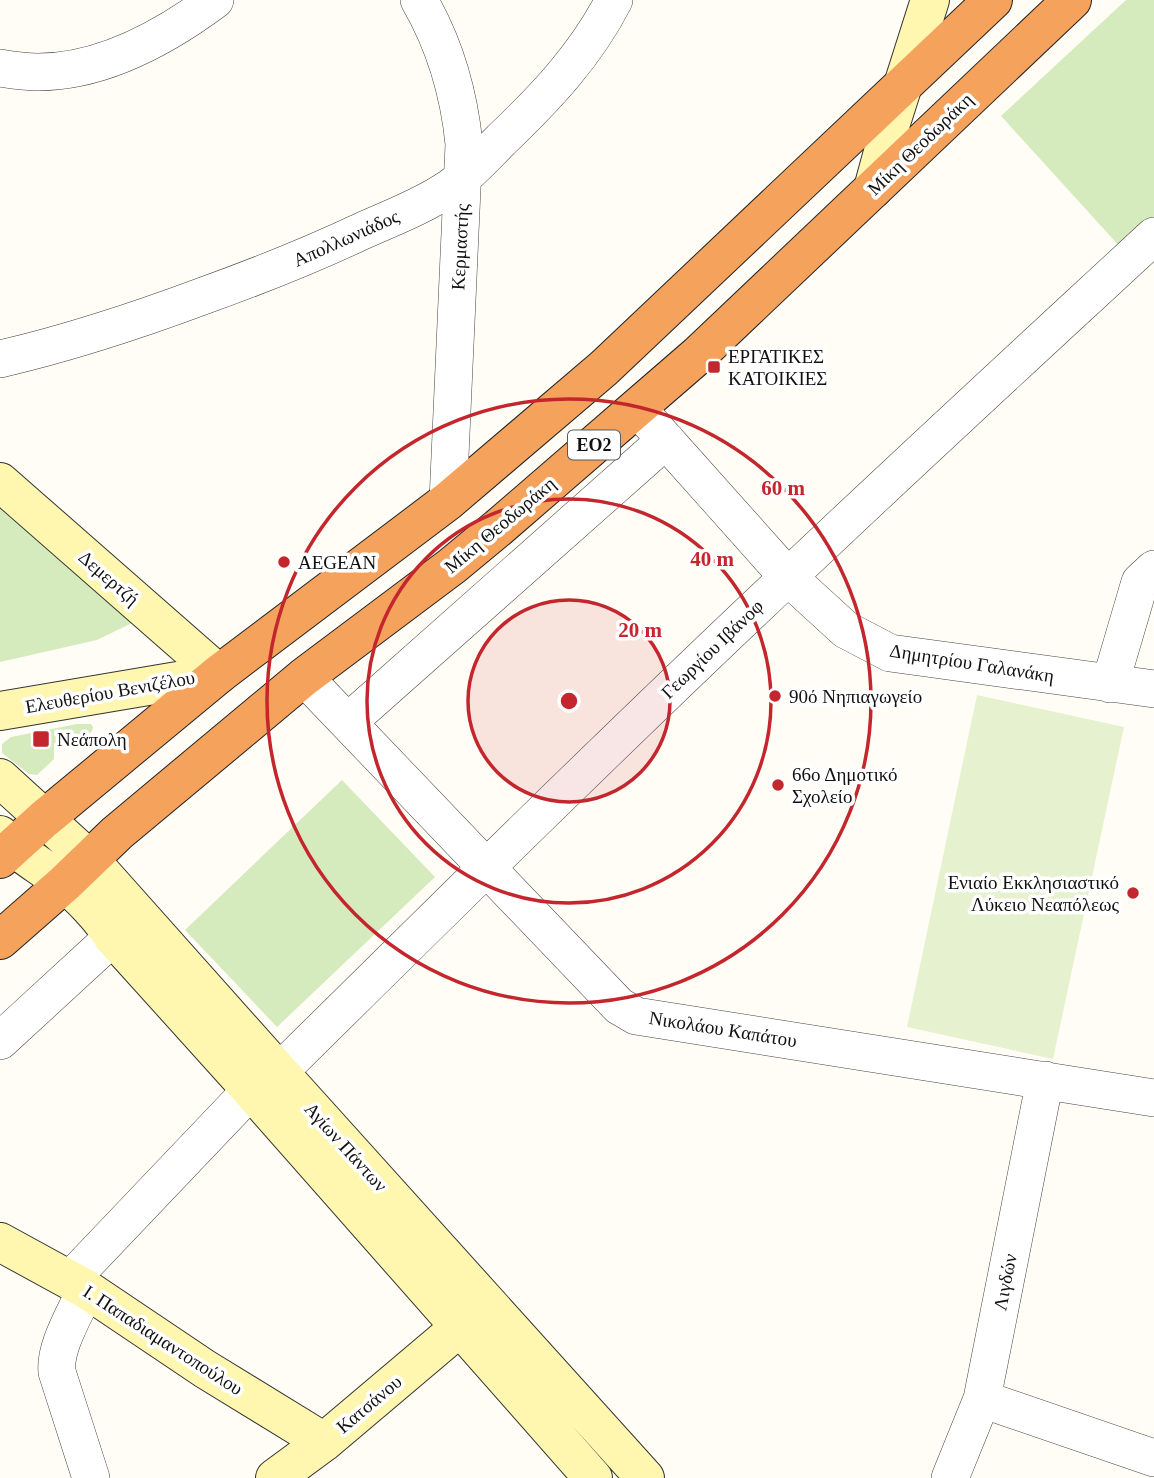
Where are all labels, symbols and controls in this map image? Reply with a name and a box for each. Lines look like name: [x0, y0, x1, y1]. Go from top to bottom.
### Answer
street label: Μίκη Θεοδωράκη: [863, 89, 977, 199]
street label: Κερμαστής: [447, 203, 473, 291]
street label: Απολλωνιάδος: [290, 205, 402, 271]
place label: ΕΡΓΑΤΙΚΕΣ ΚΑΤΟΙΚΙΕΣ: [728, 346, 827, 389]
marker: ΕΡΓΑΤΙΚΕΣ ΚΑΤΟΙΚΙΕΣ: [706, 359, 722, 375]
road number: ΕΟ2: [568, 430, 620, 460]
street label: Μίκη Θεοδωράκη: [440, 473, 560, 577]
text: 60 m: [761, 476, 805, 500]
street label: Δεμερτζή: [75, 546, 143, 610]
text: 40 m: [690, 547, 734, 571]
place label: AEGEAN: [298, 552, 376, 573]
marker: AEGEAN: [276, 554, 292, 570]
street label: Γεωργίου Ιβάνοφ: [657, 595, 767, 703]
text: 20 m: [618, 618, 662, 642]
street label: Δημητρίου Γαλανάκη: [888, 640, 1056, 686]
street label: Ελευθερίου Βενιζέλου: [24, 667, 196, 717]
place label: 90ό Νηπιαγωγείο: [789, 686, 922, 707]
marker: 90ό Νηπιαγωγείο: [767, 688, 783, 704]
centre of rings: [557, 689, 581, 713]
marker: Νεάπολη: [31, 729, 51, 749]
place label: Νεάπολη: [57, 729, 127, 750]
place label: 66ο Δημοτικό Σχολείο: [792, 764, 897, 807]
marker: 66ο Δημοτικό Σχολείο: [770, 777, 786, 793]
place label: Ενιαίο Εκκλησιαστικό Λύκειο Νεαπόλεως: [948, 872, 1119, 915]
marker: Ενιαίο Εκκλησιαστικό Λύκειο Νεαπόλεως: [1125, 885, 1141, 901]
street label: Νικολάου Καπάτου: [648, 1007, 798, 1051]
street label: Αγίων Πάντων: [300, 1098, 392, 1196]
street label: Λιγδών: [989, 1251, 1021, 1312]
street label: Ι. Παπαδιαμαντοπούλου: [79, 1281, 247, 1399]
street label: Κατσάνου: [332, 1371, 406, 1437]

